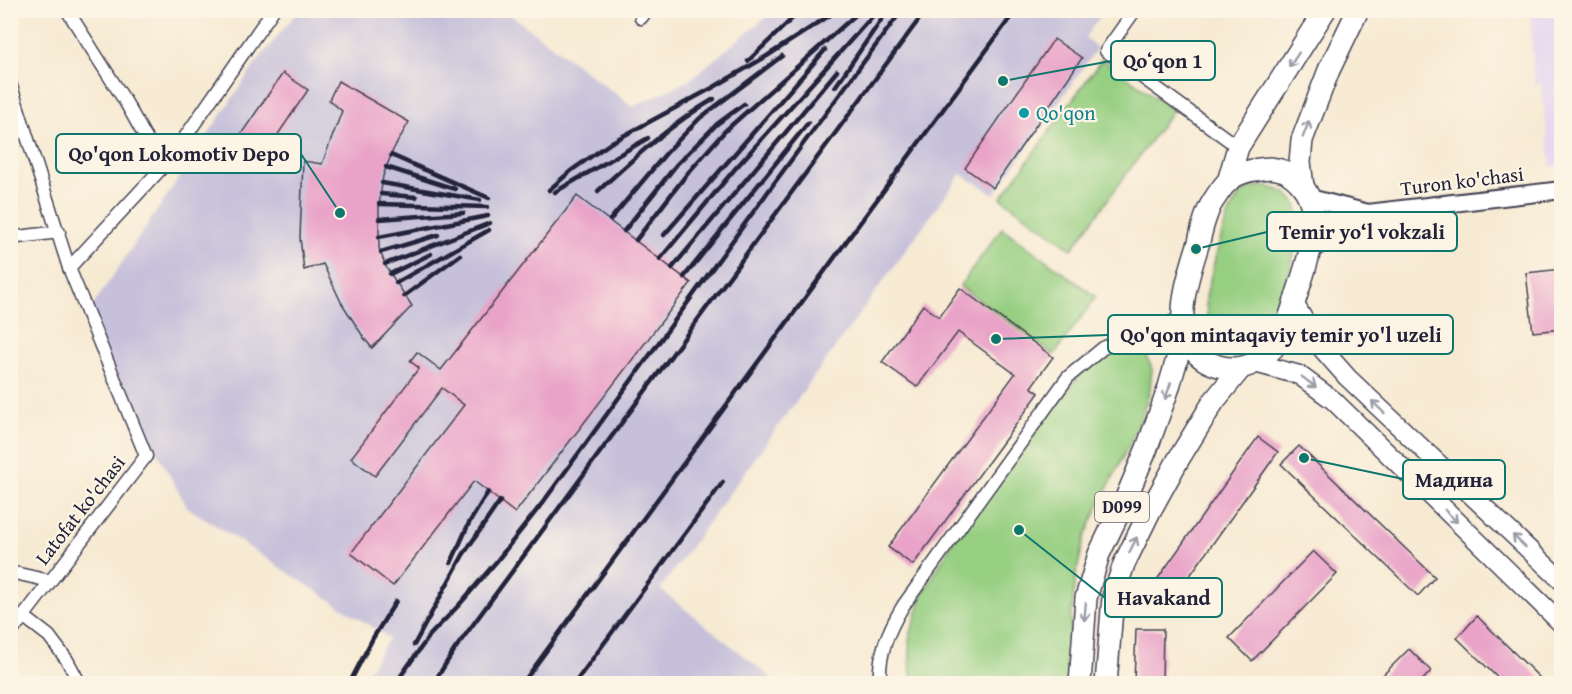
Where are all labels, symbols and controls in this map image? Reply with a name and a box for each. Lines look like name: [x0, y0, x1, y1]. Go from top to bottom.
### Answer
callout: Qoʻqon 1: [1111, 41, 1215, 80]
text: Qoʻqon 1: [1123, 45, 1203, 76]
one-way arrow: [1287, 51, 1299, 68]
place label: Qo'qon: [1036, 98, 1095, 127]
marker: Qo'qon: [1017, 106, 1031, 120]
one-way arrow: [1301, 120, 1312, 139]
callout: Qo'qon Lokomotiv Depo: [56, 134, 301, 173]
text: Qo'qon Lokomotiv Depo: [68, 138, 290, 169]
street label: Turon ko'chasi: [1399, 159, 1525, 202]
callout: Temir yo‘l vokzali: [1267, 212, 1457, 251]
text: Temir yo‘l vokzali: [1279, 216, 1446, 247]
callout: Qo'qon mintaqaviy temir yo'l uzeli: [1108, 315, 1453, 354]
text: Qo'qon mintaqaviy temir yo'l uzeli: [1120, 319, 1442, 350]
one-way arrow: [1301, 376, 1317, 389]
one-way arrow: [1161, 381, 1172, 400]
one-way arrow: [1370, 399, 1385, 414]
street label: Latofat ko'chasi: [28, 449, 132, 571]
callout: Мадина: [1403, 460, 1505, 499]
text: Мадина: [1415, 464, 1493, 495]
road number: D099: [1095, 492, 1149, 522]
one-way arrow: [1443, 509, 1458, 523]
one-way arrow: [1512, 534, 1527, 548]
one-way arrow: [1128, 537, 1140, 555]
callout: Havakand: [1105, 578, 1222, 617]
text: Havakand: [1117, 582, 1211, 613]
one-way arrow: [1079, 601, 1090, 621]

